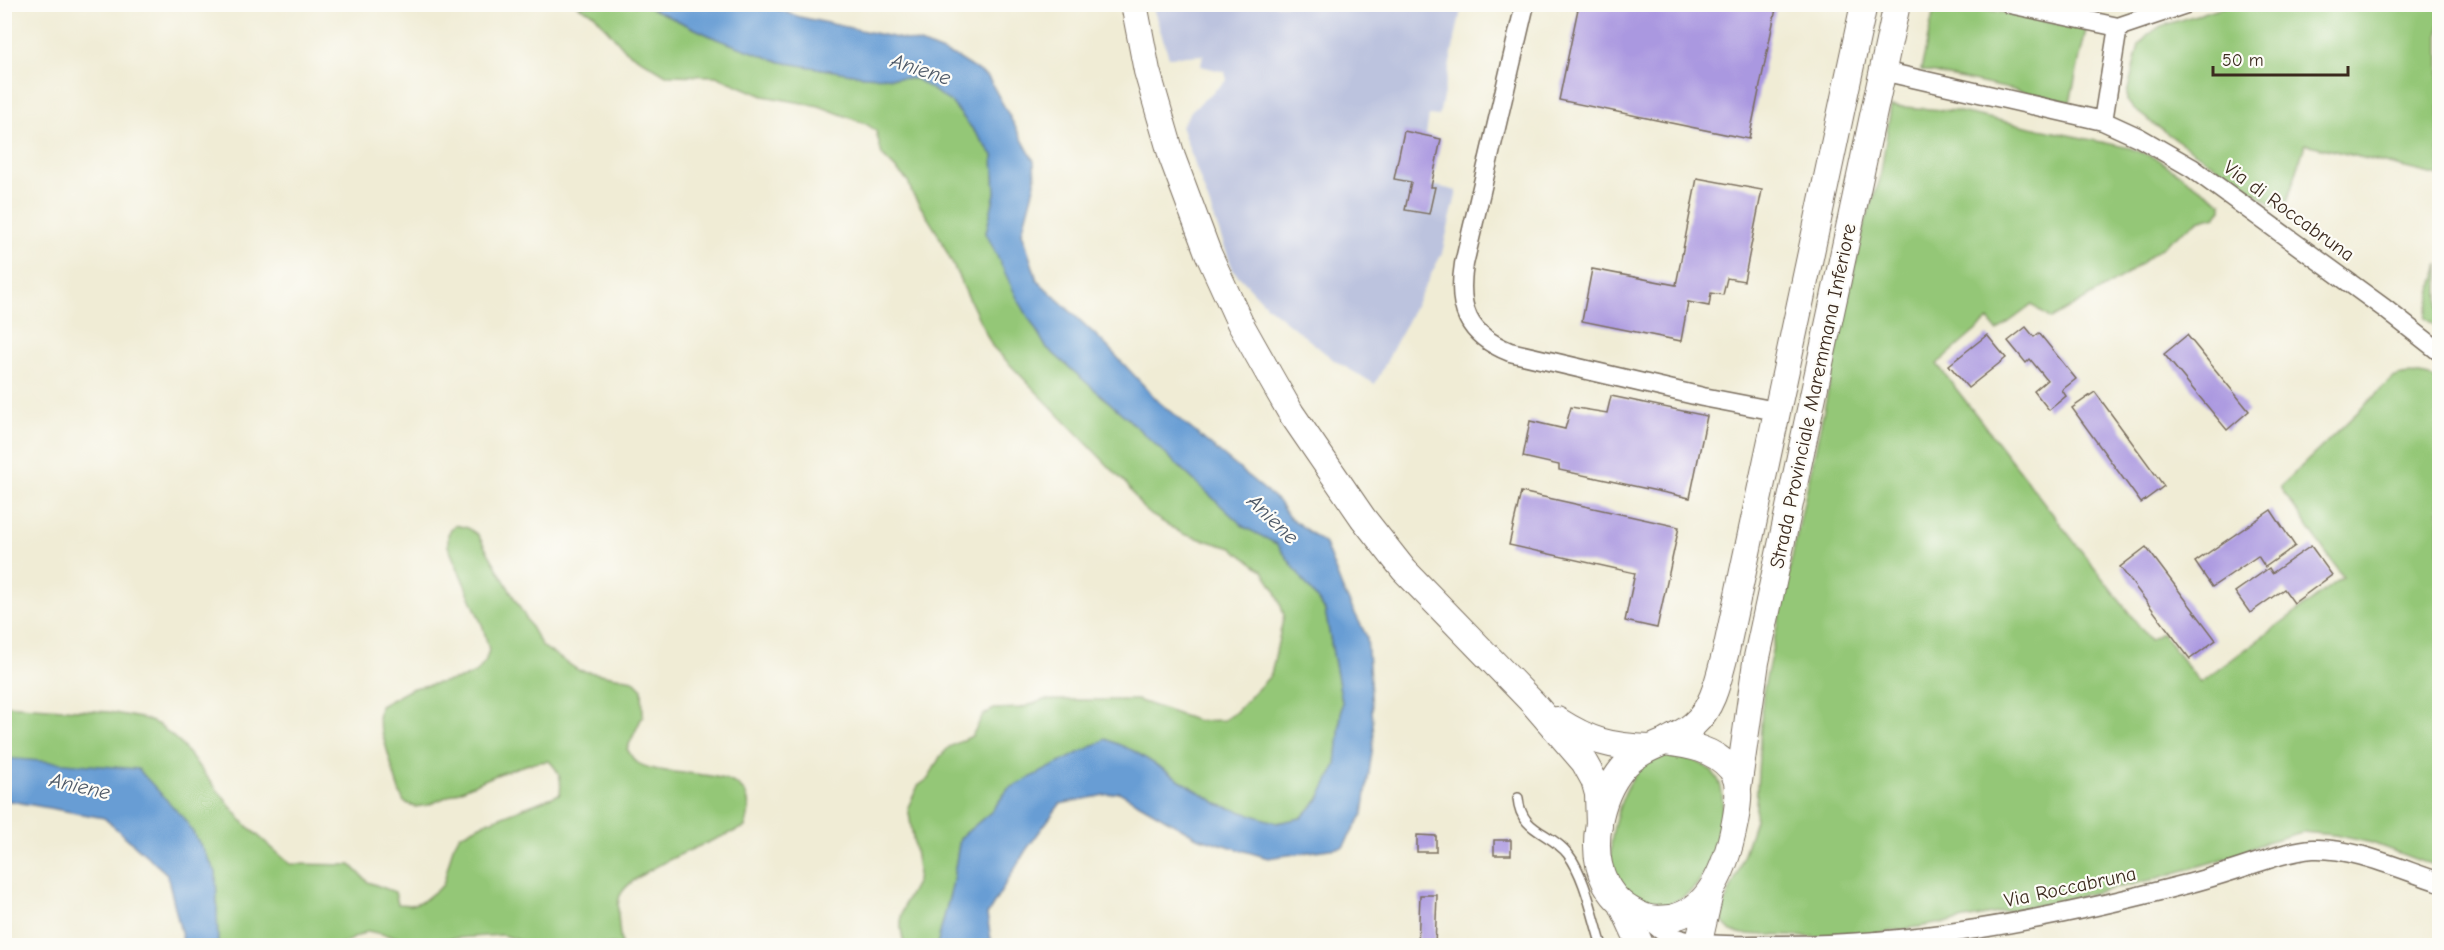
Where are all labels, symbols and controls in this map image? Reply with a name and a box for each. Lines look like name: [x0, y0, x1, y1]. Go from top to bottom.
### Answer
scale bar: [2213, 39, 2348, 77]
water label: Aniene: [887, 48, 954, 90]
text: 50 m: [2222, 50, 2264, 71]
street label: Via di Roccabruna: [2219, 156, 2359, 266]
street label: Strada Provinciale Maremmana Inferiore: [1765, 222, 1861, 570]
water label: Aniene: [1242, 488, 1304, 549]
water label: Aniene: [46, 767, 113, 805]
street label: Via Roccabruna: [2002, 862, 2138, 912]

